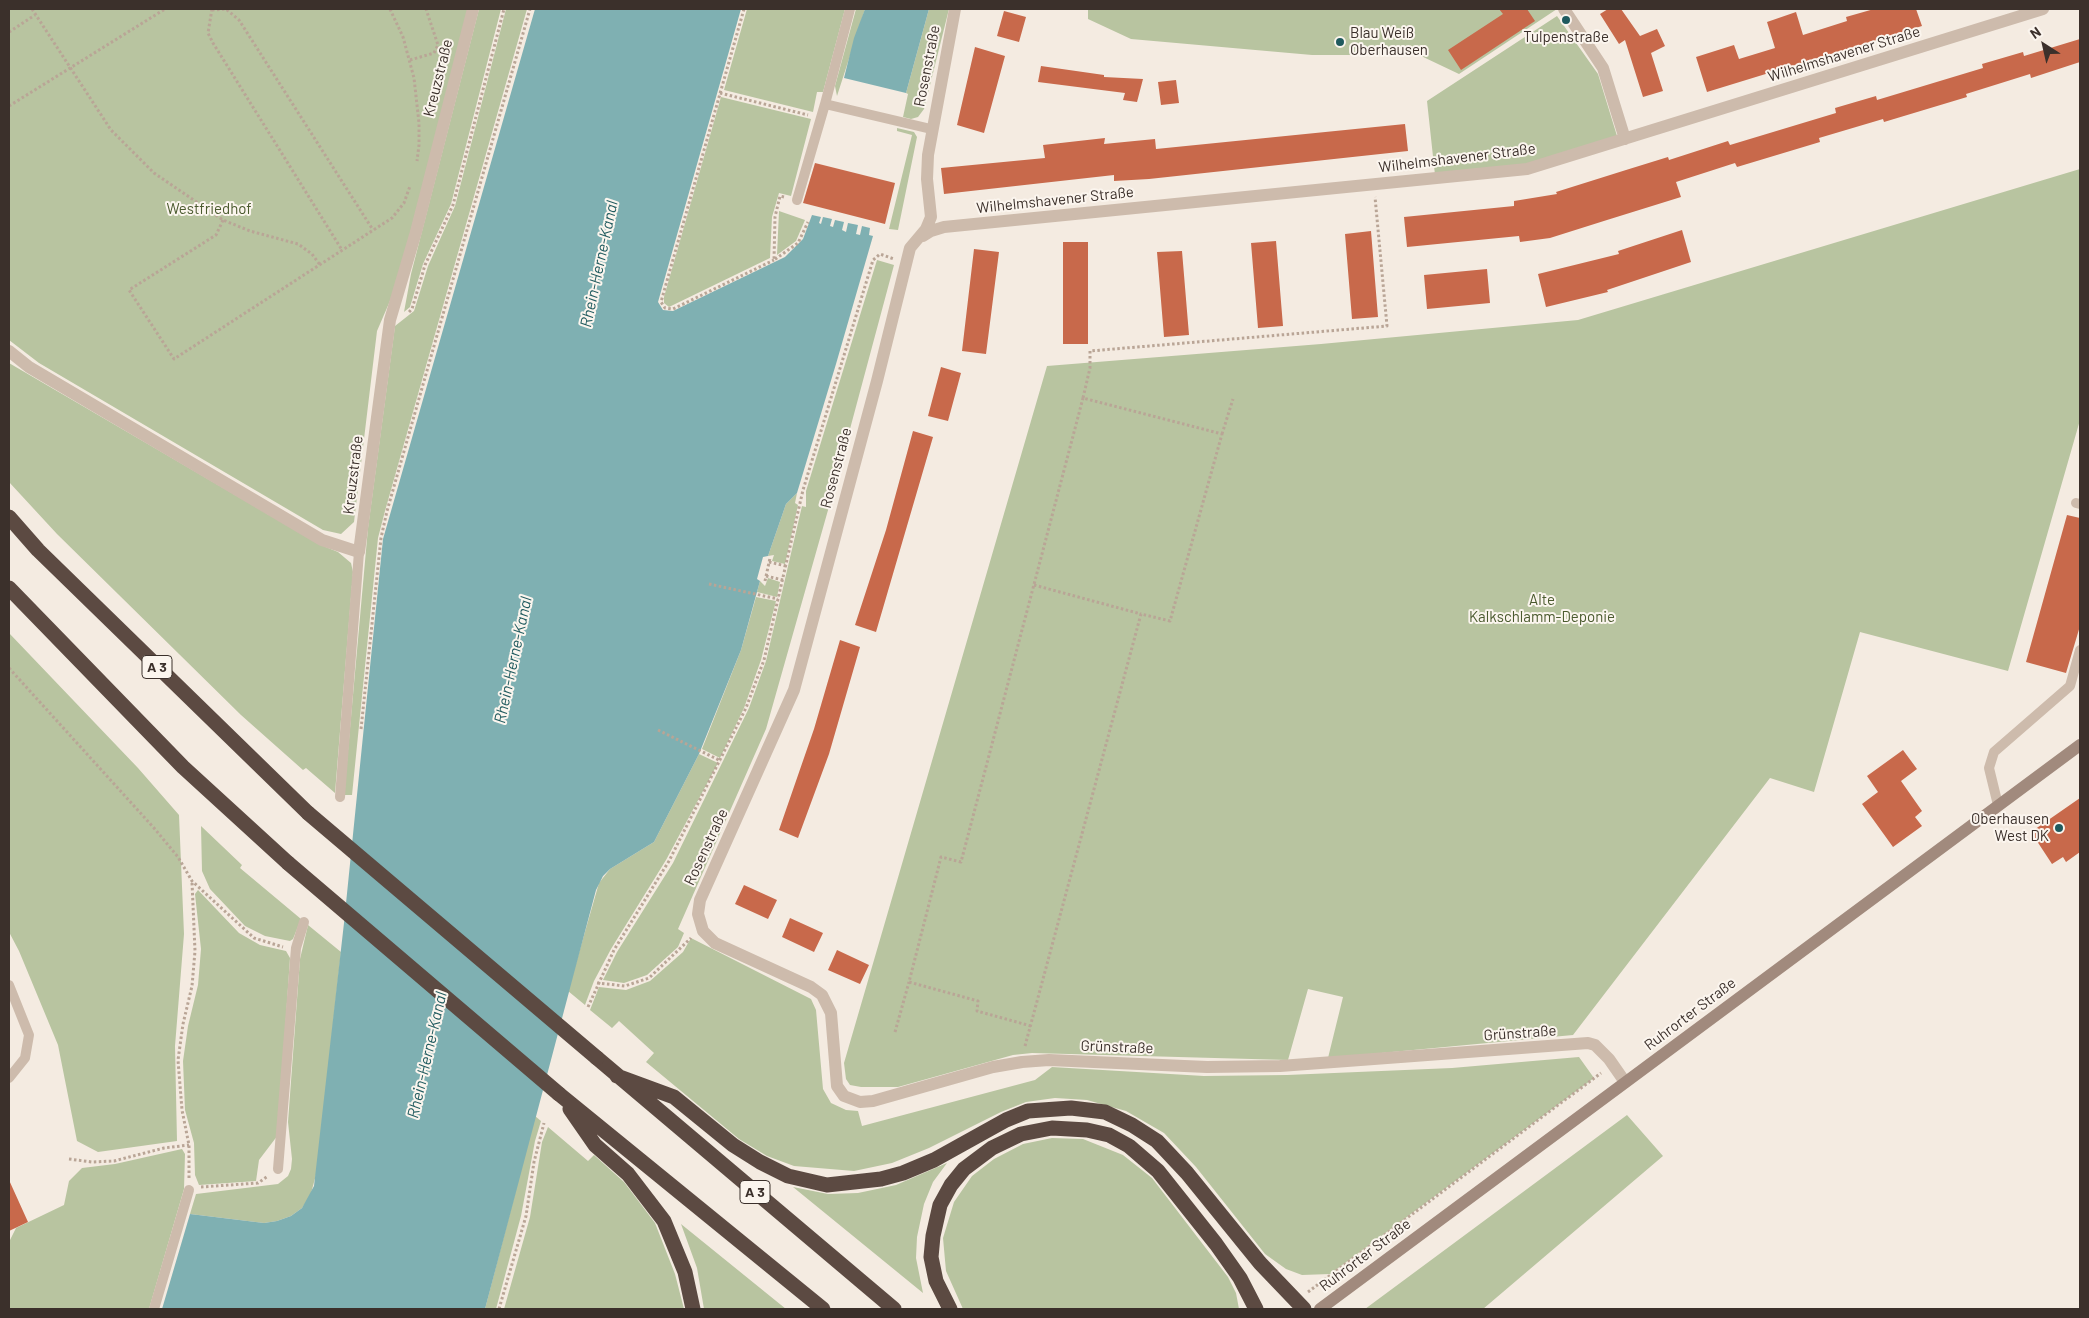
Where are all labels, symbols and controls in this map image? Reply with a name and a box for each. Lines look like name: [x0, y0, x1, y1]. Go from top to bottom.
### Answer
marker: Tulpenstraße: [1560, 14, 1572, 26]
north arrow: [2019, 20, 2069, 70]
street label: Wilhelmshavener Straße: [1766, 22, 1922, 86]
text: N: [2026, 23, 2044, 42]
street label: Rosenstraße: [910, 24, 944, 108]
place label: Blau Weiß Oberhausen: [1350, 24, 1428, 59]
place label: Tulpenstraße: [1523, 28, 1609, 46]
marker: Blau Weiß Oberhausen: [1334, 36, 1346, 48]
street label: Kreuzstraße: [420, 37, 456, 119]
street label: Wilhelmshavener Straße: [1377, 139, 1537, 177]
street label: Wilhelmshavener Straße: [975, 183, 1135, 217]
water label: Rhein-Herne-Kanal: [576, 199, 622, 329]
park label: Westfriedhof: [166, 200, 252, 218]
street label: Rosenstraße: [817, 426, 855, 510]
street label: Kreuzstraße: [339, 435, 367, 515]
park label: Alte Kalkschlamm-Deponie: [1469, 591, 1615, 626]
water label: Rhein-Herne-Kanal: [490, 595, 536, 725]
road number: A 3: [142, 656, 172, 679]
street label: Rosenstraße: [680, 806, 732, 888]
place label: Oberhausen West DK: [1971, 810, 2049, 845]
marker: Oberhausen West DK: [2053, 822, 2065, 834]
street label: Ruhrorter Straße: [1641, 974, 1739, 1054]
water label: Rhein-Herne-Kanal: [403, 990, 451, 1120]
street label: Grünstraße: [1483, 1021, 1557, 1045]
street label: Grünstraße: [1080, 1037, 1154, 1057]
road number: A 3: [740, 1180, 770, 1204]
street label: Ruhrorter Straße: [1316, 1215, 1414, 1295]

